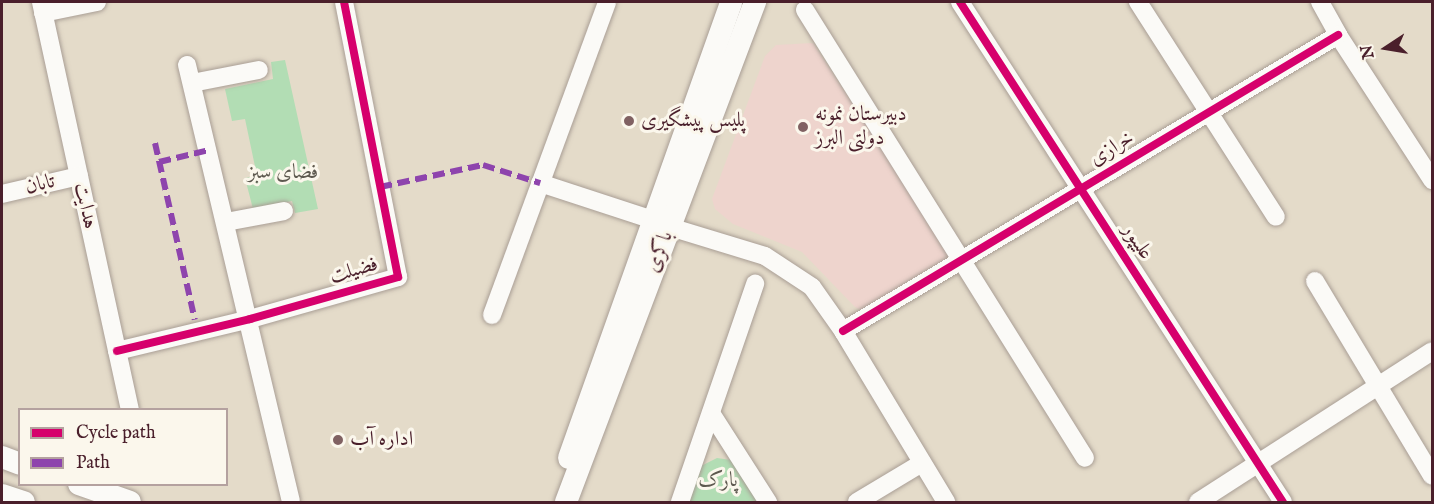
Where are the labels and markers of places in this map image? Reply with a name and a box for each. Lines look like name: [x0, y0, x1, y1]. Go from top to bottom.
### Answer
place label: دبیرستان نمونه دولتی البرز: [815, 102, 907, 152]
place label: پلیس پیشگیری: [641, 108, 745, 134]
marker: پلیس پیشگیری: [622, 114, 636, 128]
marker: دبیرستان نمونه دولتی البرز: [796, 120, 810, 134]
place label: اداره آب: [350, 427, 413, 453]
marker: اداره آب: [331, 433, 345, 447]

